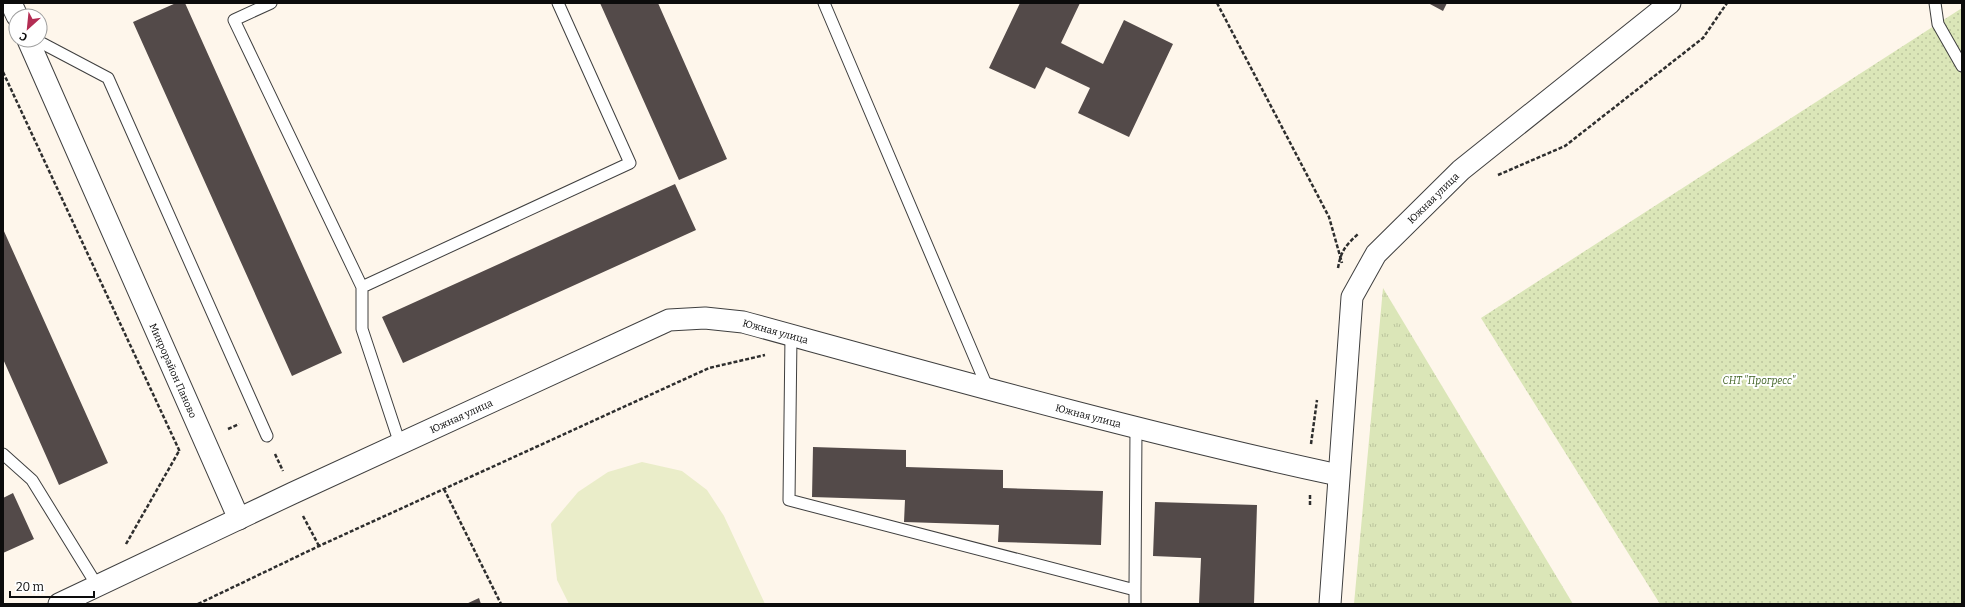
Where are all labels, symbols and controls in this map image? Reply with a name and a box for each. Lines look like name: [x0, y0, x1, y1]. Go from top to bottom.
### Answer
north arrow: [8, 8, 48, 48]
text: С: [18, 29, 30, 44]
street label: Южная улица: [1405, 170, 1462, 226]
street label: Южная улица: [741, 317, 810, 347]
street label: Микрорайон Паново: [146, 322, 199, 420]
park label: СНТ "Прогресс": [1723, 375, 1796, 387]
street label: Южная улица: [428, 397, 495, 436]
street label: Южная улица: [1054, 402, 1123, 431]
scale bar: [10, 573, 94, 599]
text: 20 m: [16, 580, 45, 594]

